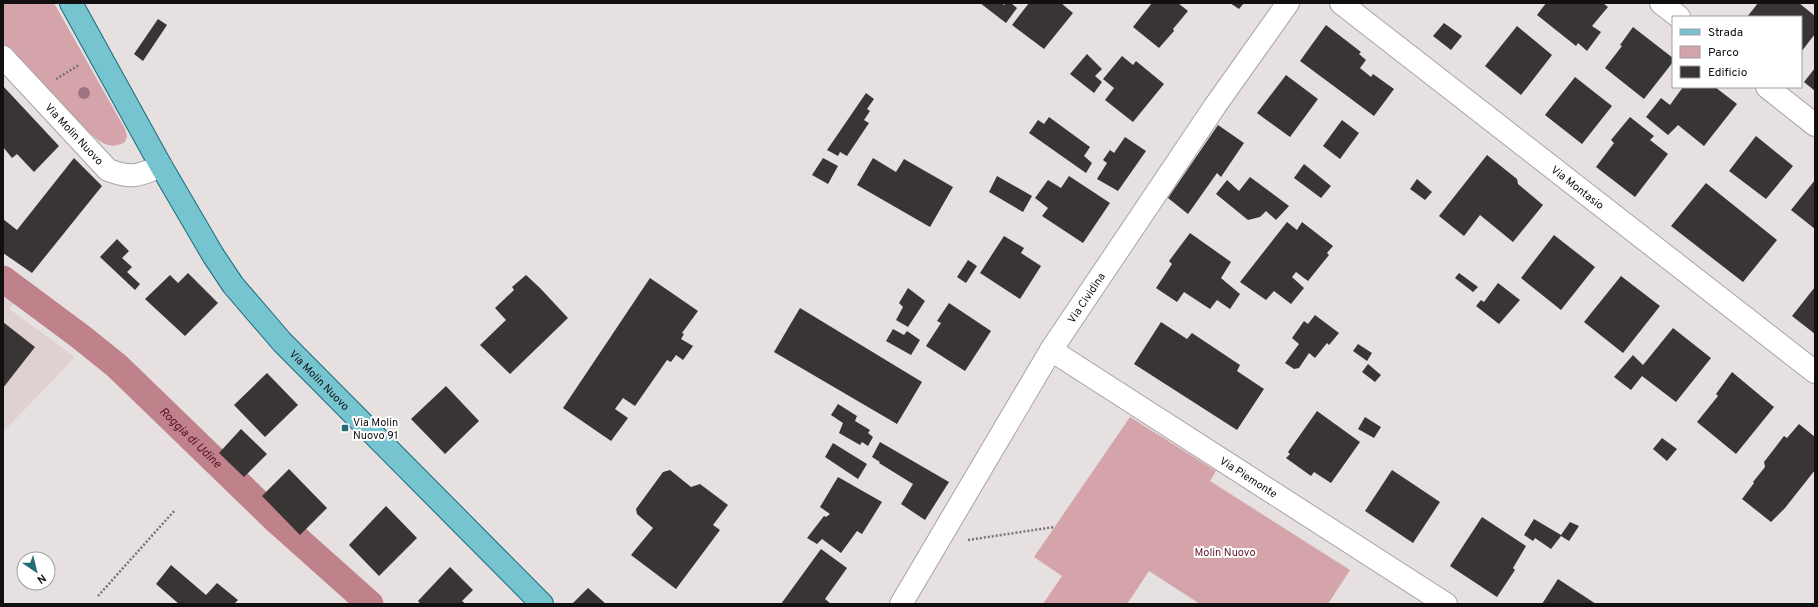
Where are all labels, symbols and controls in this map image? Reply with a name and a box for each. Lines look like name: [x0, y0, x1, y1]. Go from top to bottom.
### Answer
legend: [1672, 16, 1802, 88]
text: Strada: [1708, 25, 1743, 41]
text: Parco: [1708, 45, 1739, 61]
text: Edificio: [1708, 65, 1748, 81]
street label: Via Molin Nuovo: [42, 101, 106, 169]
street label: Via Montasio: [1548, 163, 1606, 213]
street label: Via Cividina: [1065, 270, 1109, 326]
street label: Via Molin Nuovo: [286, 347, 352, 414]
water label: Roggia di Udine: [155, 404, 225, 473]
place label: Via Molin Nuovo 91: [353, 416, 398, 443]
marker: Via Molin Nuovo 91: [340, 423, 350, 433]
street label: Via Piemonte: [1217, 454, 1280, 502]
park label: Molin Nuovo: [1194, 546, 1256, 560]
north arrow: [16, 551, 56, 591]
text: N: [34, 570, 48, 586]

